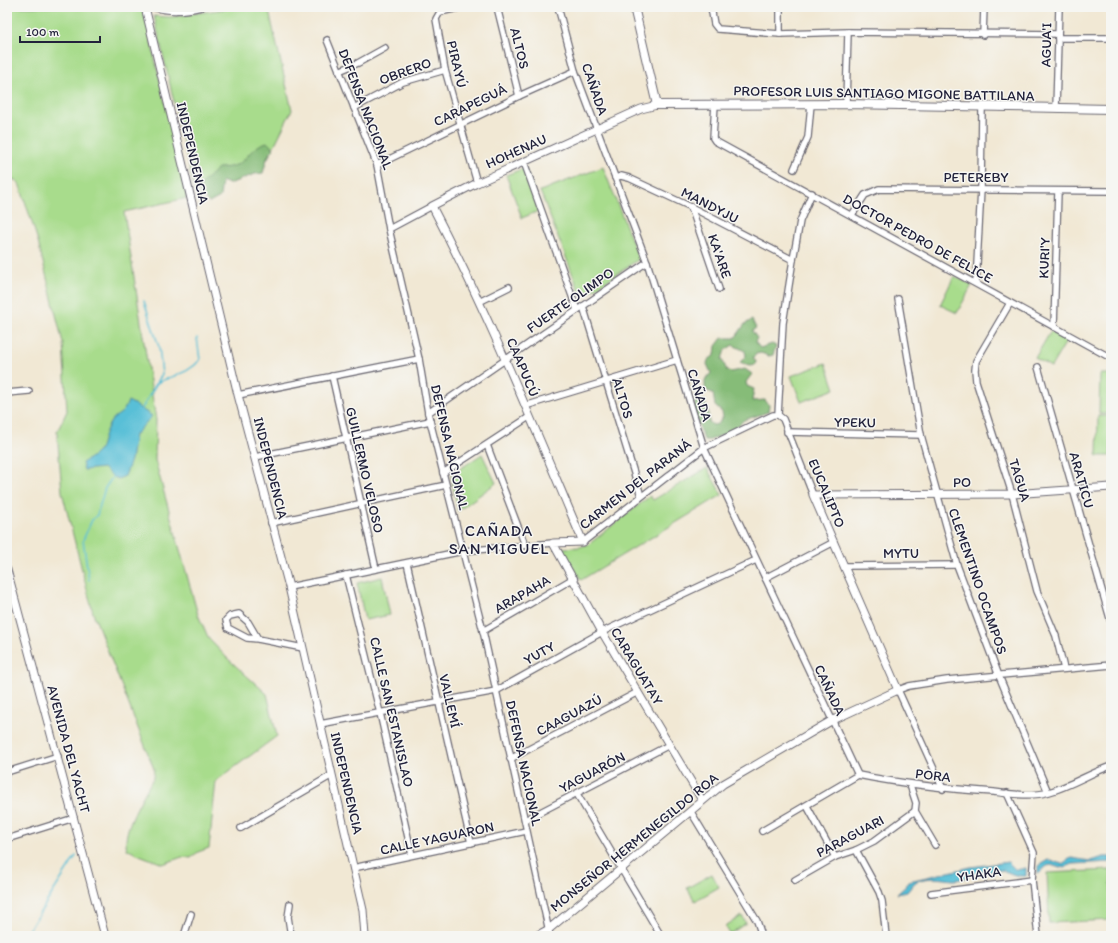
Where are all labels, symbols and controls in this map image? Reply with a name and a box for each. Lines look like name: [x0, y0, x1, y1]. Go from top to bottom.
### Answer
scale bar: [20, 18, 100, 44]
street label: AGUA'I: [1038, 23, 1055, 67]
text: 100 m: [26, 25, 59, 39]
street label: ALTOS: [506, 26, 533, 71]
street label: PIRAYÚ: [443, 39, 470, 89]
street label: DEFENSA NACIONAL: [335, 46, 396, 172]
street label: OBRERO: [377, 54, 434, 89]
street label: CAÑADA: [578, 61, 611, 118]
street label: CARAPEGUÁ: [431, 80, 510, 130]
street label: PROFESOR LUIS SANTIAGO MIGONE BATTILANA: [733, 82, 1035, 105]
street label: INDEPENDENCIA: [172, 100, 213, 206]
street label: HOHENAU: [483, 130, 549, 172]
street label: PETEREBY: [944, 169, 1008, 186]
street label: MANDYJU: [678, 184, 741, 227]
street label: DOCTOR PEDRO DE FELICE: [840, 190, 996, 287]
street label: KA'ARE: [704, 232, 735, 281]
street label: KURI'Y: [1035, 237, 1054, 279]
street label: FUERTE OLIMPO: [524, 264, 617, 337]
street label: CAAPUCÚ: [503, 335, 543, 399]
street label: CAÑADA: [683, 367, 716, 424]
street label: ALTOS: [608, 376, 637, 421]
street label: DEFENSA NACIONAL: [427, 383, 472, 511]
street label: GUILLERMO VELOSO: [342, 405, 387, 535]
street label: YPEKU: [834, 414, 876, 431]
street label: INDEPENDENCIA: [250, 415, 291, 521]
street label: CARMEN DEL PARANÁ: [576, 435, 695, 533]
street label: ARATICU: [1065, 450, 1098, 510]
street label: EUCALIPTO: [804, 456, 849, 530]
street label: TAGUA: [1005, 457, 1034, 504]
street label: PO: [953, 474, 971, 491]
street label: CLEMENTINO OCAMPOS: [945, 506, 1011, 657]
district label: CAÑADA SAN MIGUEL: [449, 521, 549, 558]
street label: MYTU: [883, 545, 919, 562]
street label: ARAPAHA: [491, 572, 553, 617]
street label: CARAGUATAY: [607, 624, 666, 708]
street label: CALLE SAN ESTANISLAO: [366, 635, 417, 789]
street label: YUTY: [521, 638, 558, 669]
street label: CAÑADA: [810, 662, 849, 718]
street label: VALLEMÍ: [435, 672, 464, 730]
street label: AVENIDA DEL YACHT: [43, 683, 94, 815]
street label: CAAGUAZÚ: [533, 691, 605, 740]
street label: DEFENSA NACIONAL: [502, 699, 545, 828]
street label: INDEPENDENCIA: [326, 730, 367, 836]
street label: YAGUARÓN: [556, 748, 628, 797]
street label: PORA: [914, 765, 952, 786]
street label: MONSEÑOR HERMENEGILDO ROA: [547, 769, 722, 915]
street label: PARAGUARI: [814, 812, 887, 861]
street label: CALLE YAGUARON: [379, 818, 496, 859]
street label: YHAKA: [956, 863, 1002, 886]

